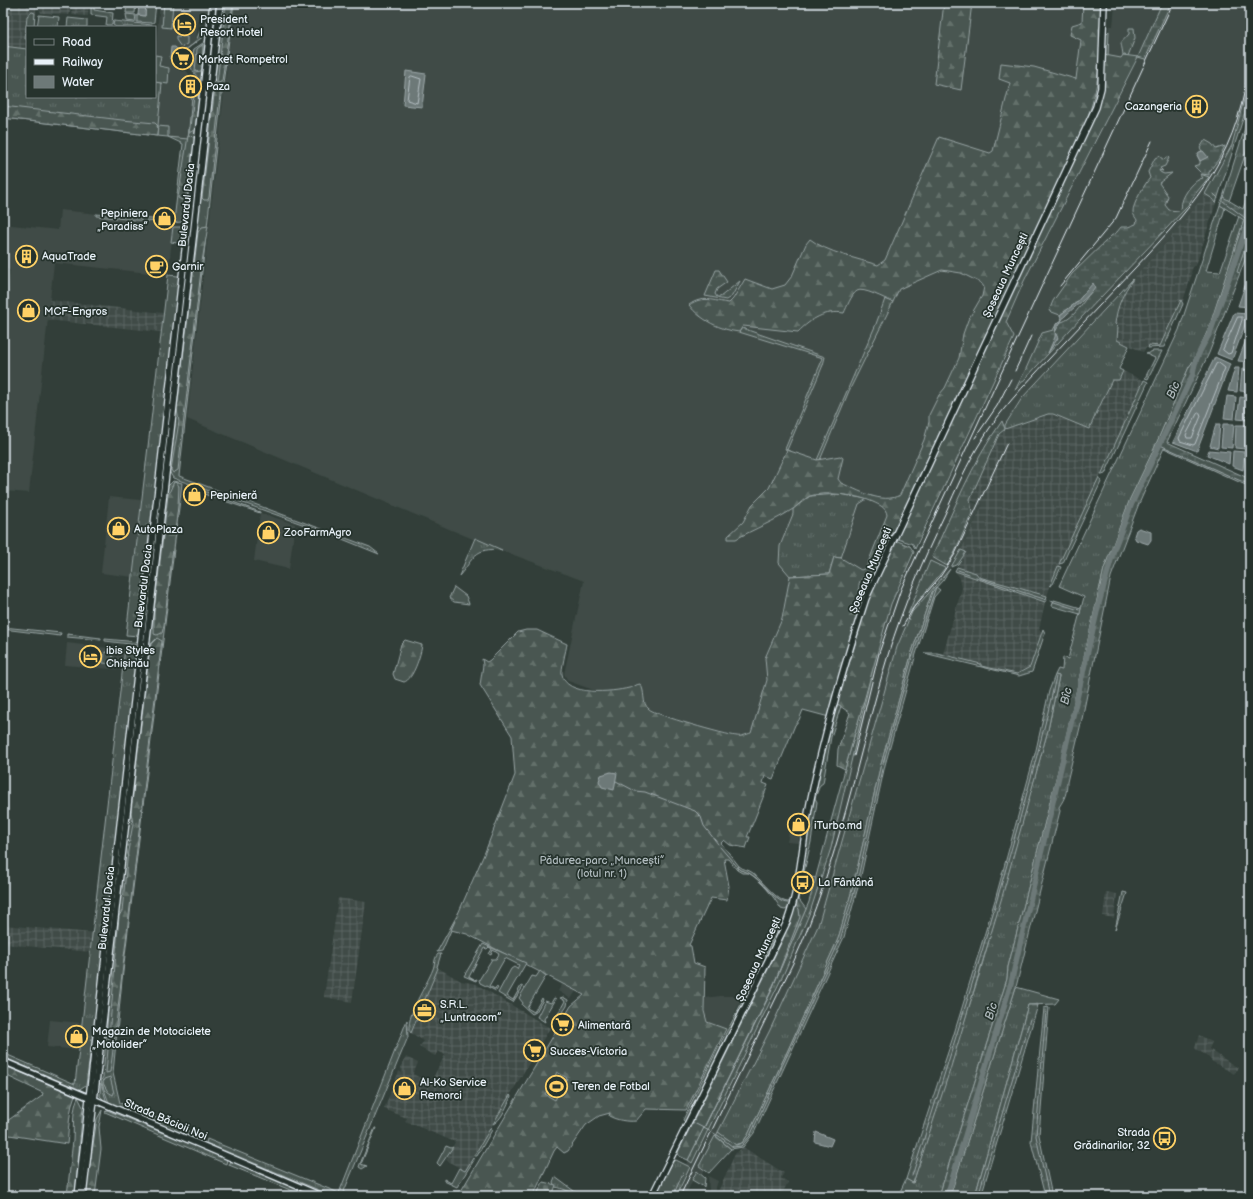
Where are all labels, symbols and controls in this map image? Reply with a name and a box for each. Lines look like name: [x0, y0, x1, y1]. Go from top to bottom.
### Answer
hotel icon: President Resort Hotel: [171, 12, 197, 38]
place label: President Resort Hotel: [200, 13, 263, 39]
legend: [26, 26, 156, 98]
text: Road: [62, 35, 91, 50]
supermarket icon: Market Rompetrol: [169, 46, 195, 72]
place label: Market Rompetrol: [198, 53, 288, 66]
text: Railway: [62, 55, 104, 70]
building icon: Paza: [178, 73, 204, 99]
text: Water: [62, 75, 94, 90]
place label: Paza: [206, 80, 230, 93]
building icon: Cazangeria: [1184, 93, 1210, 119]
place label: Cazangeria: [1125, 100, 1182, 113]
street label: Bulevardul Dacia: [176, 162, 197, 248]
shop icon: Pepiniera „Paradiss”: [151, 206, 177, 232]
place label: Pepiniera „Paradiss”: [97, 207, 148, 233]
street label: Șoseaua Muncești: [980, 231, 1031, 320]
building icon: AquaTrade: [14, 243, 40, 269]
place label: AquaTrade: [42, 250, 97, 263]
cafe icon: Garnir: [144, 253, 170, 279]
place label: Garnir: [172, 260, 204, 273]
shop icon: MCF-Engros: [15, 298, 41, 324]
place label: MCF-Engros: [44, 305, 108, 318]
water label: Bîc: [1163, 379, 1184, 401]
shop icon: Pepinieră: [182, 482, 208, 508]
place label: Pepinieră: [210, 489, 257, 502]
shop icon: AutoPlaza: [106, 516, 132, 542]
shop icon: ZooFarmAgro: [255, 519, 281, 545]
place label: AutoPlaza: [134, 523, 183, 536]
street label: Șoseaua Muncești: [847, 525, 894, 615]
place label: ZooFarmAgro: [283, 526, 352, 539]
street label: Bulevardul Dacia: [132, 543, 155, 629]
hotel icon: ibis Styles Chișinău: [77, 643, 103, 669]
place label: ibis Styles Chișinău: [106, 644, 155, 670]
water label: Bîc: [1057, 685, 1076, 706]
shop icon: iTurbo.md: [786, 812, 812, 838]
place label: iTurbo.md: [814, 819, 862, 832]
park label: Pădurea-parc „Muncești” (lotul nr. 1): [540, 854, 665, 880]
street label: Bulevardul Dacia: [96, 865, 117, 951]
bus stop icon: La Fântână: [789, 869, 815, 895]
place label: La Fântână: [818, 876, 874, 889]
street label: Șoseaua Muncești: [733, 915, 784, 1004]
office icon: S.R.L. „Luntracom”: [412, 997, 438, 1023]
place label: S.R.L. „Luntracom”: [440, 998, 502, 1024]
water label: Bîc: [982, 1000, 1001, 1022]
supermarket icon: Alimentară: [549, 1012, 575, 1038]
place label: Alimentară: [578, 1019, 631, 1032]
shop icon: Magazin de Motociclete „Motolider”: [63, 1024, 89, 1050]
place label: Magazin de Motociclete „Motolider”: [92, 1025, 211, 1051]
supermarket icon: Succes-Victoria: [521, 1038, 547, 1064]
place label: Succes-Victoria: [550, 1045, 627, 1058]
sports icon: Teren de Fotbal: [543, 1073, 569, 1099]
shop icon: Al-Ko Service Remorci: [391, 1075, 417, 1101]
place label: Al-Ko Service Remorci: [420, 1076, 487, 1102]
place label: Teren de Fotbal: [572, 1080, 650, 1093]
street label: Strada Băcioii Noi: [122, 1096, 209, 1143]
bus stop icon: Strada Grădinarilor, 32: [1152, 1125, 1178, 1151]
place label: Strada Grădinarilor, 32: [1073, 1126, 1150, 1152]

